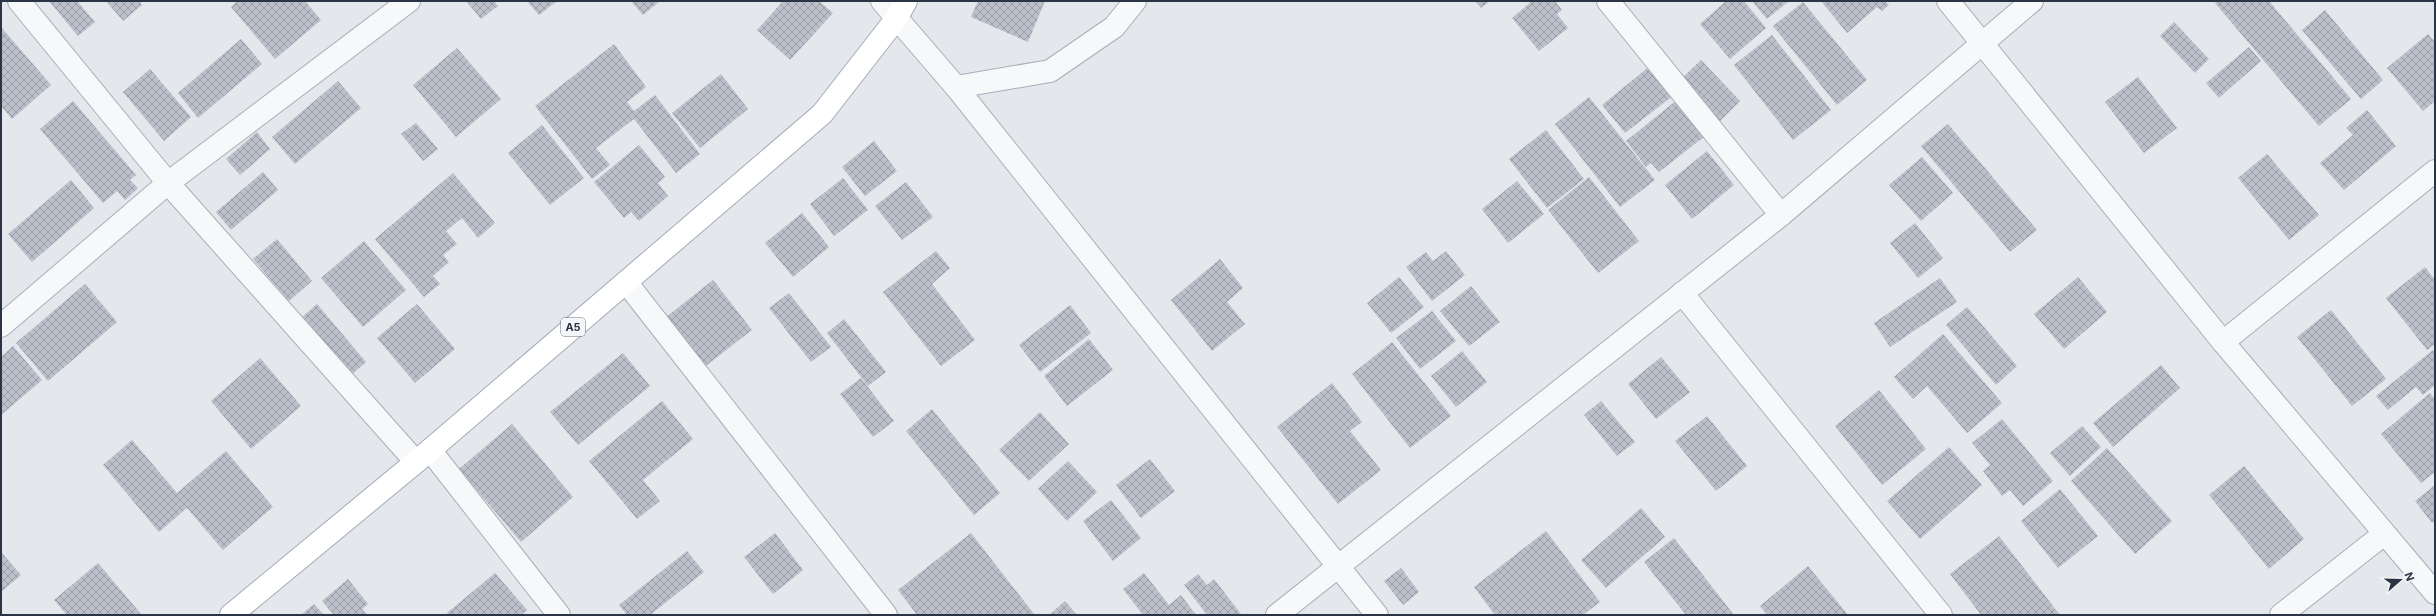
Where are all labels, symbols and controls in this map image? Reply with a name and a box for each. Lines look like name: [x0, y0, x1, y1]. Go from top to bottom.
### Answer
road number: A5: [561, 318, 585, 336]
north arrow: [2380, 560, 2420, 600]
text: N: [2401, 570, 2417, 583]

